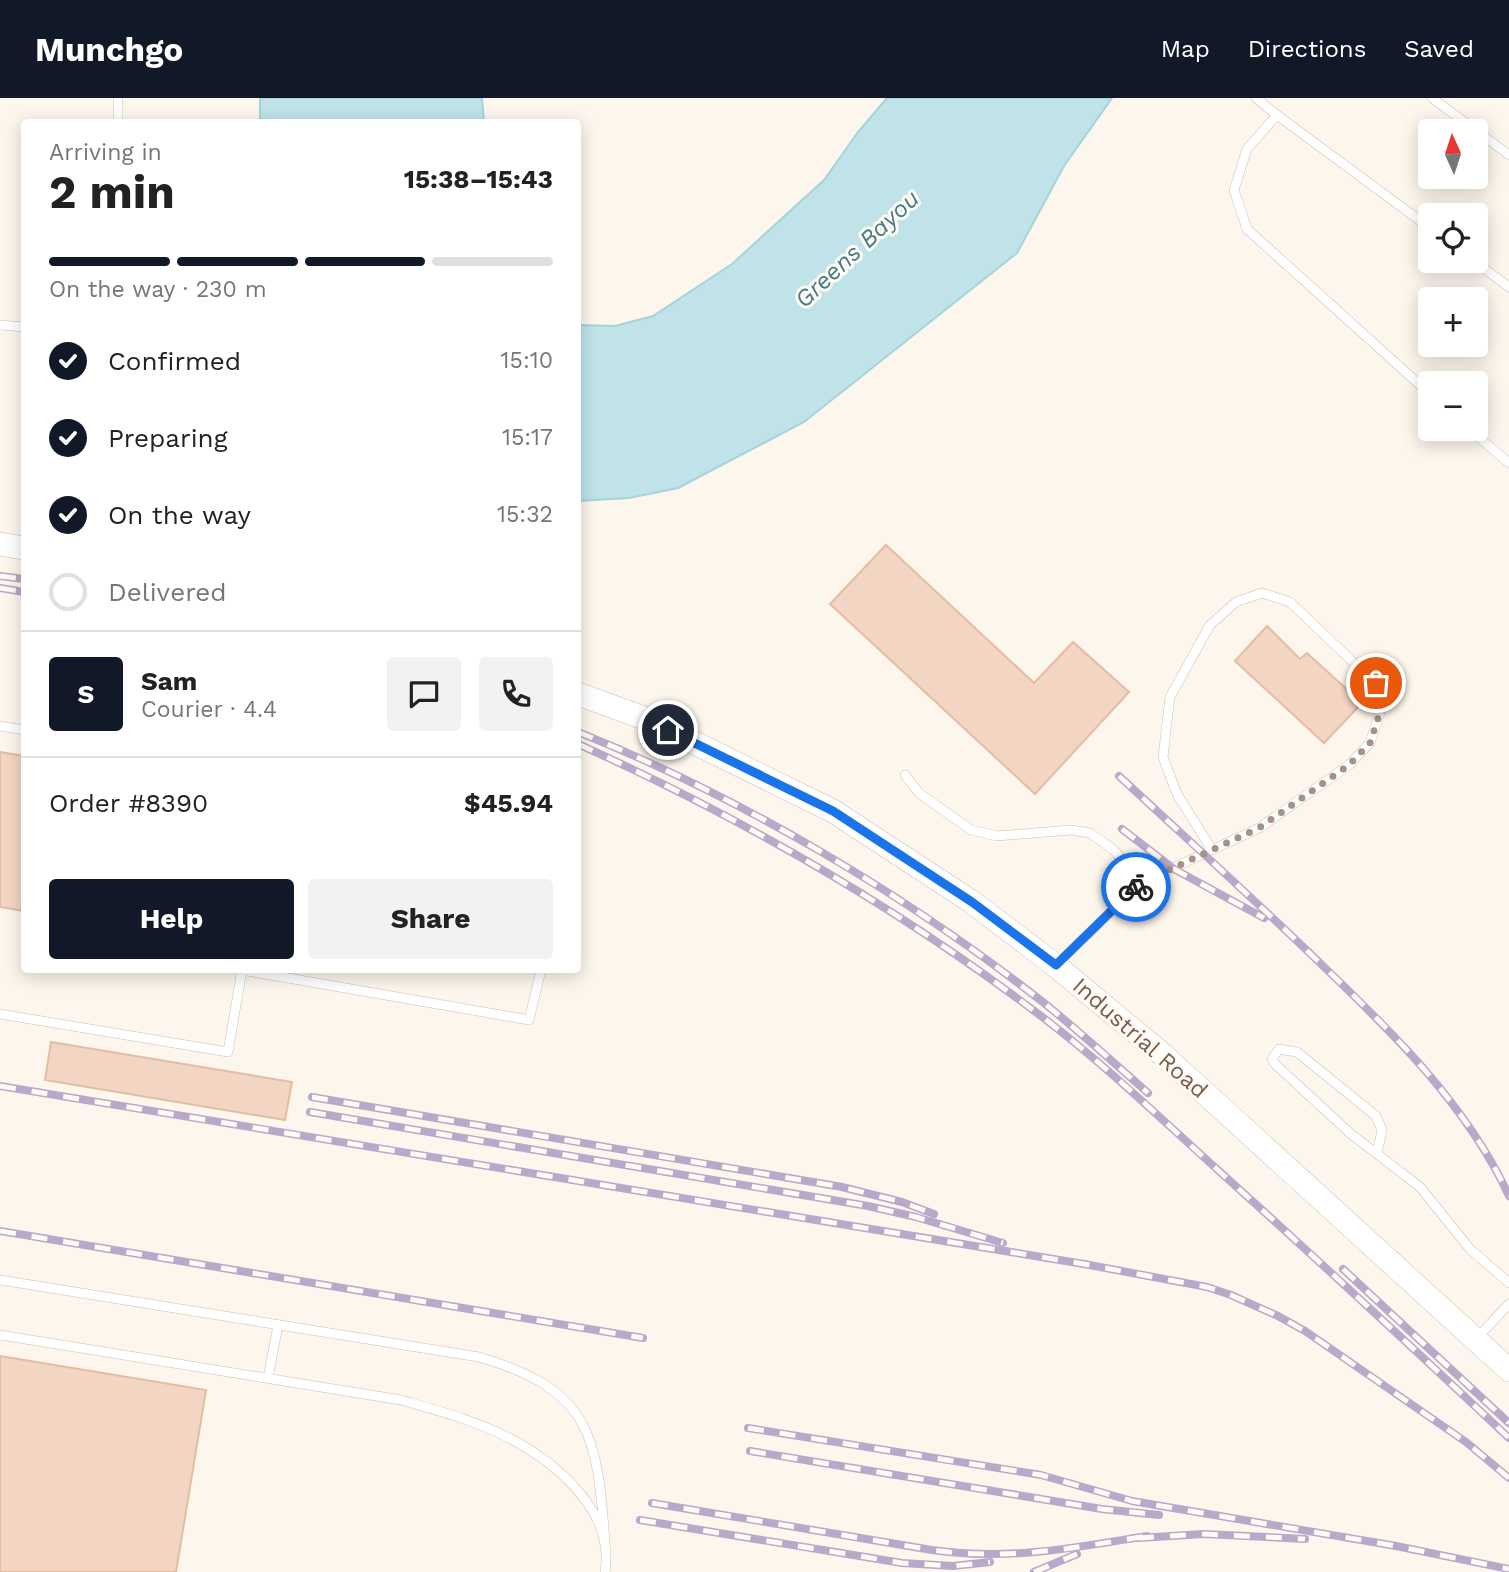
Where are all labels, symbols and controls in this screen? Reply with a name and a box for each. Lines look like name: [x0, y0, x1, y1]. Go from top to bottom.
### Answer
text: Munchgo: [35, 30, 183, 69]
text: Map: [1161, 35, 1210, 63]
text: Directions: [1248, 35, 1366, 63]
text: Saved: [1404, 35, 1474, 63]
north arrow: [1418, 119, 1488, 189]
map controls: [1418, 119, 1488, 441]
text: Arriving in: [49, 139, 162, 166]
text: 15:38–15:43: [404, 164, 553, 194]
text: 2 min: [49, 165, 175, 219]
water label: Greens Bayou: [789, 184, 925, 314]
button: locate: [1418, 203, 1488, 273]
text: On the way · 230 m: [49, 276, 267, 303]
button: +: [1418, 287, 1488, 357]
icon: check: [49, 342, 87, 380]
text: Confirmed: [108, 346, 241, 376]
text: 15:10: [501, 347, 553, 374]
button: −: [1418, 371, 1488, 441]
icon: check: [49, 419, 87, 457]
text: Preparing: [108, 423, 228, 453]
text: 15:17: [502, 424, 553, 451]
icon: check: [49, 496, 87, 534]
text: On the way: [108, 500, 251, 530]
text: 15:32: [497, 501, 553, 528]
text: Delivered: [108, 577, 227, 607]
pin: [1346, 653, 1406, 713]
button: chat: [387, 657, 461, 731]
button: phone: [479, 657, 553, 731]
icon: bag: [1357, 664, 1395, 702]
text: Sam: [141, 666, 197, 696]
text: S: [78, 679, 94, 709]
text: Courier · 4.4: [141, 696, 277, 723]
pin: [638, 700, 698, 760]
icon: home: [649, 711, 687, 749]
text: Order #8390: [49, 788, 208, 818]
text: $45.94: [464, 788, 553, 818]
courier: [1101, 852, 1171, 922]
icon: bike: [1117, 868, 1155, 906]
button: Help: [49, 879, 294, 959]
button: Share: [308, 879, 553, 959]
street label: Industrial Road: [1067, 972, 1213, 1104]

